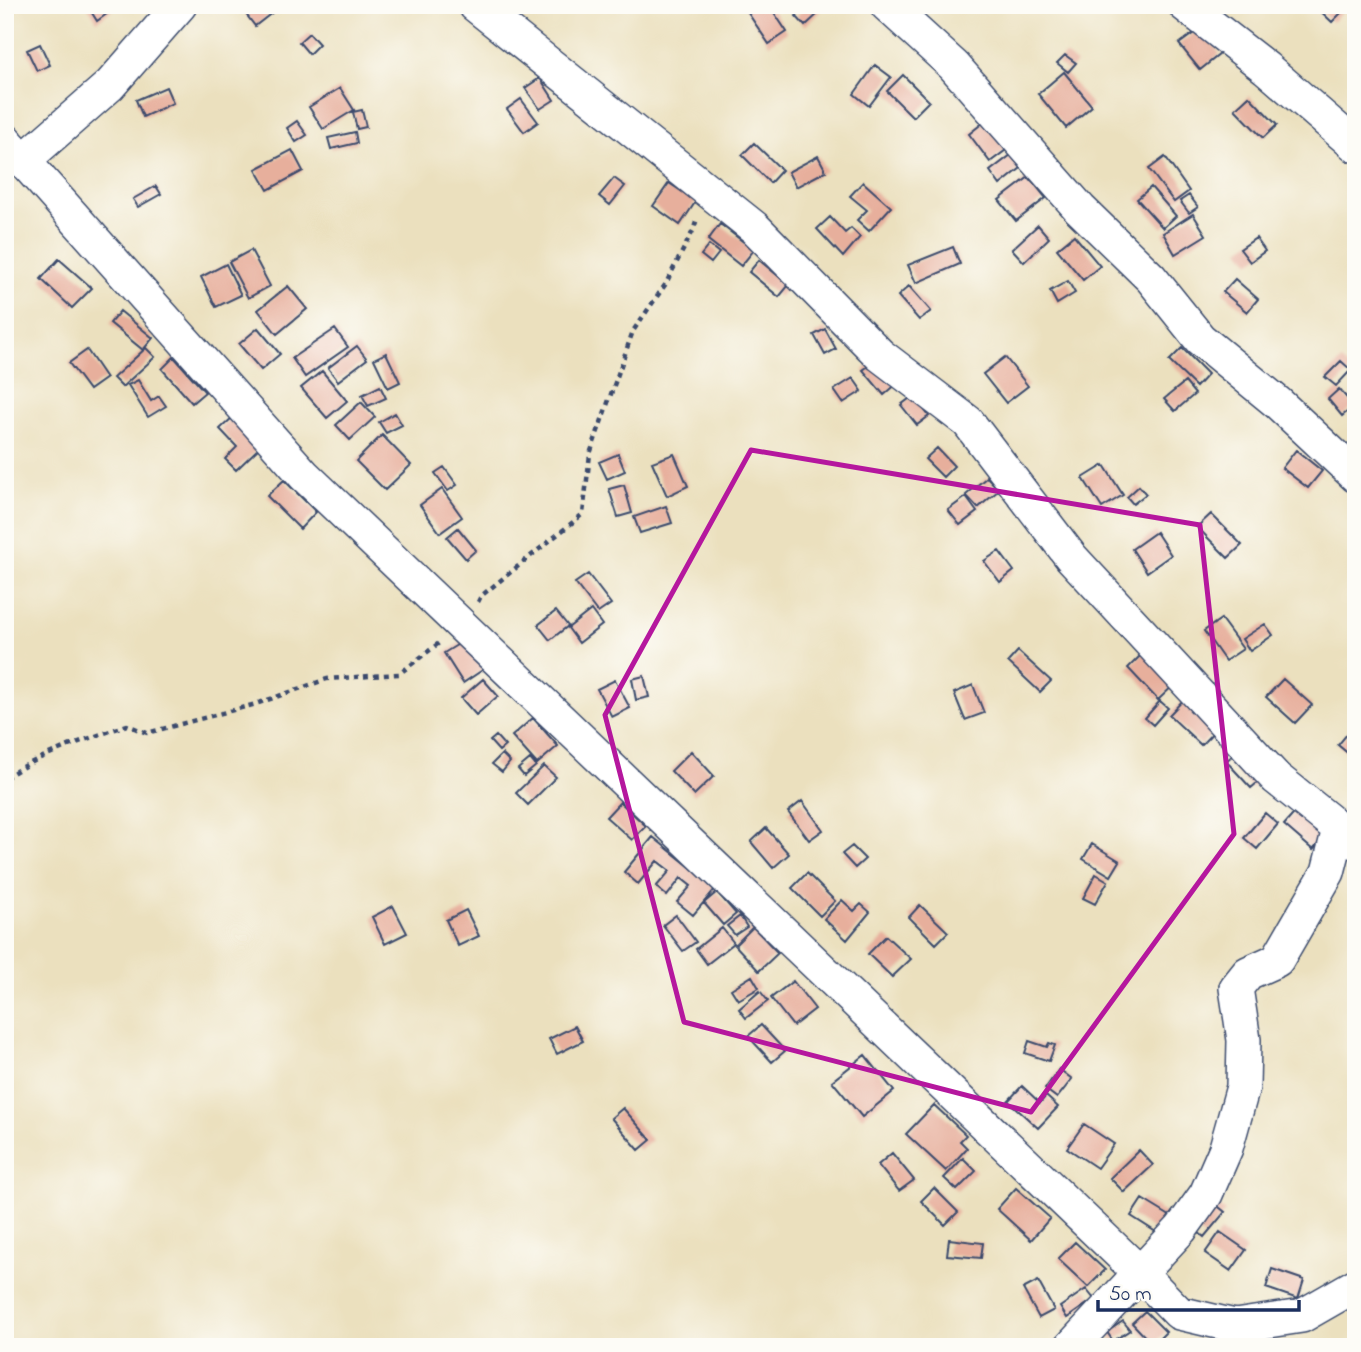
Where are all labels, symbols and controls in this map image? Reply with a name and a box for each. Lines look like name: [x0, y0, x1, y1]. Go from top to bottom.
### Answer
scale bar: [1098, 1268, 1300, 1312]
text: 50 m: [1109, 1280, 1152, 1310]

